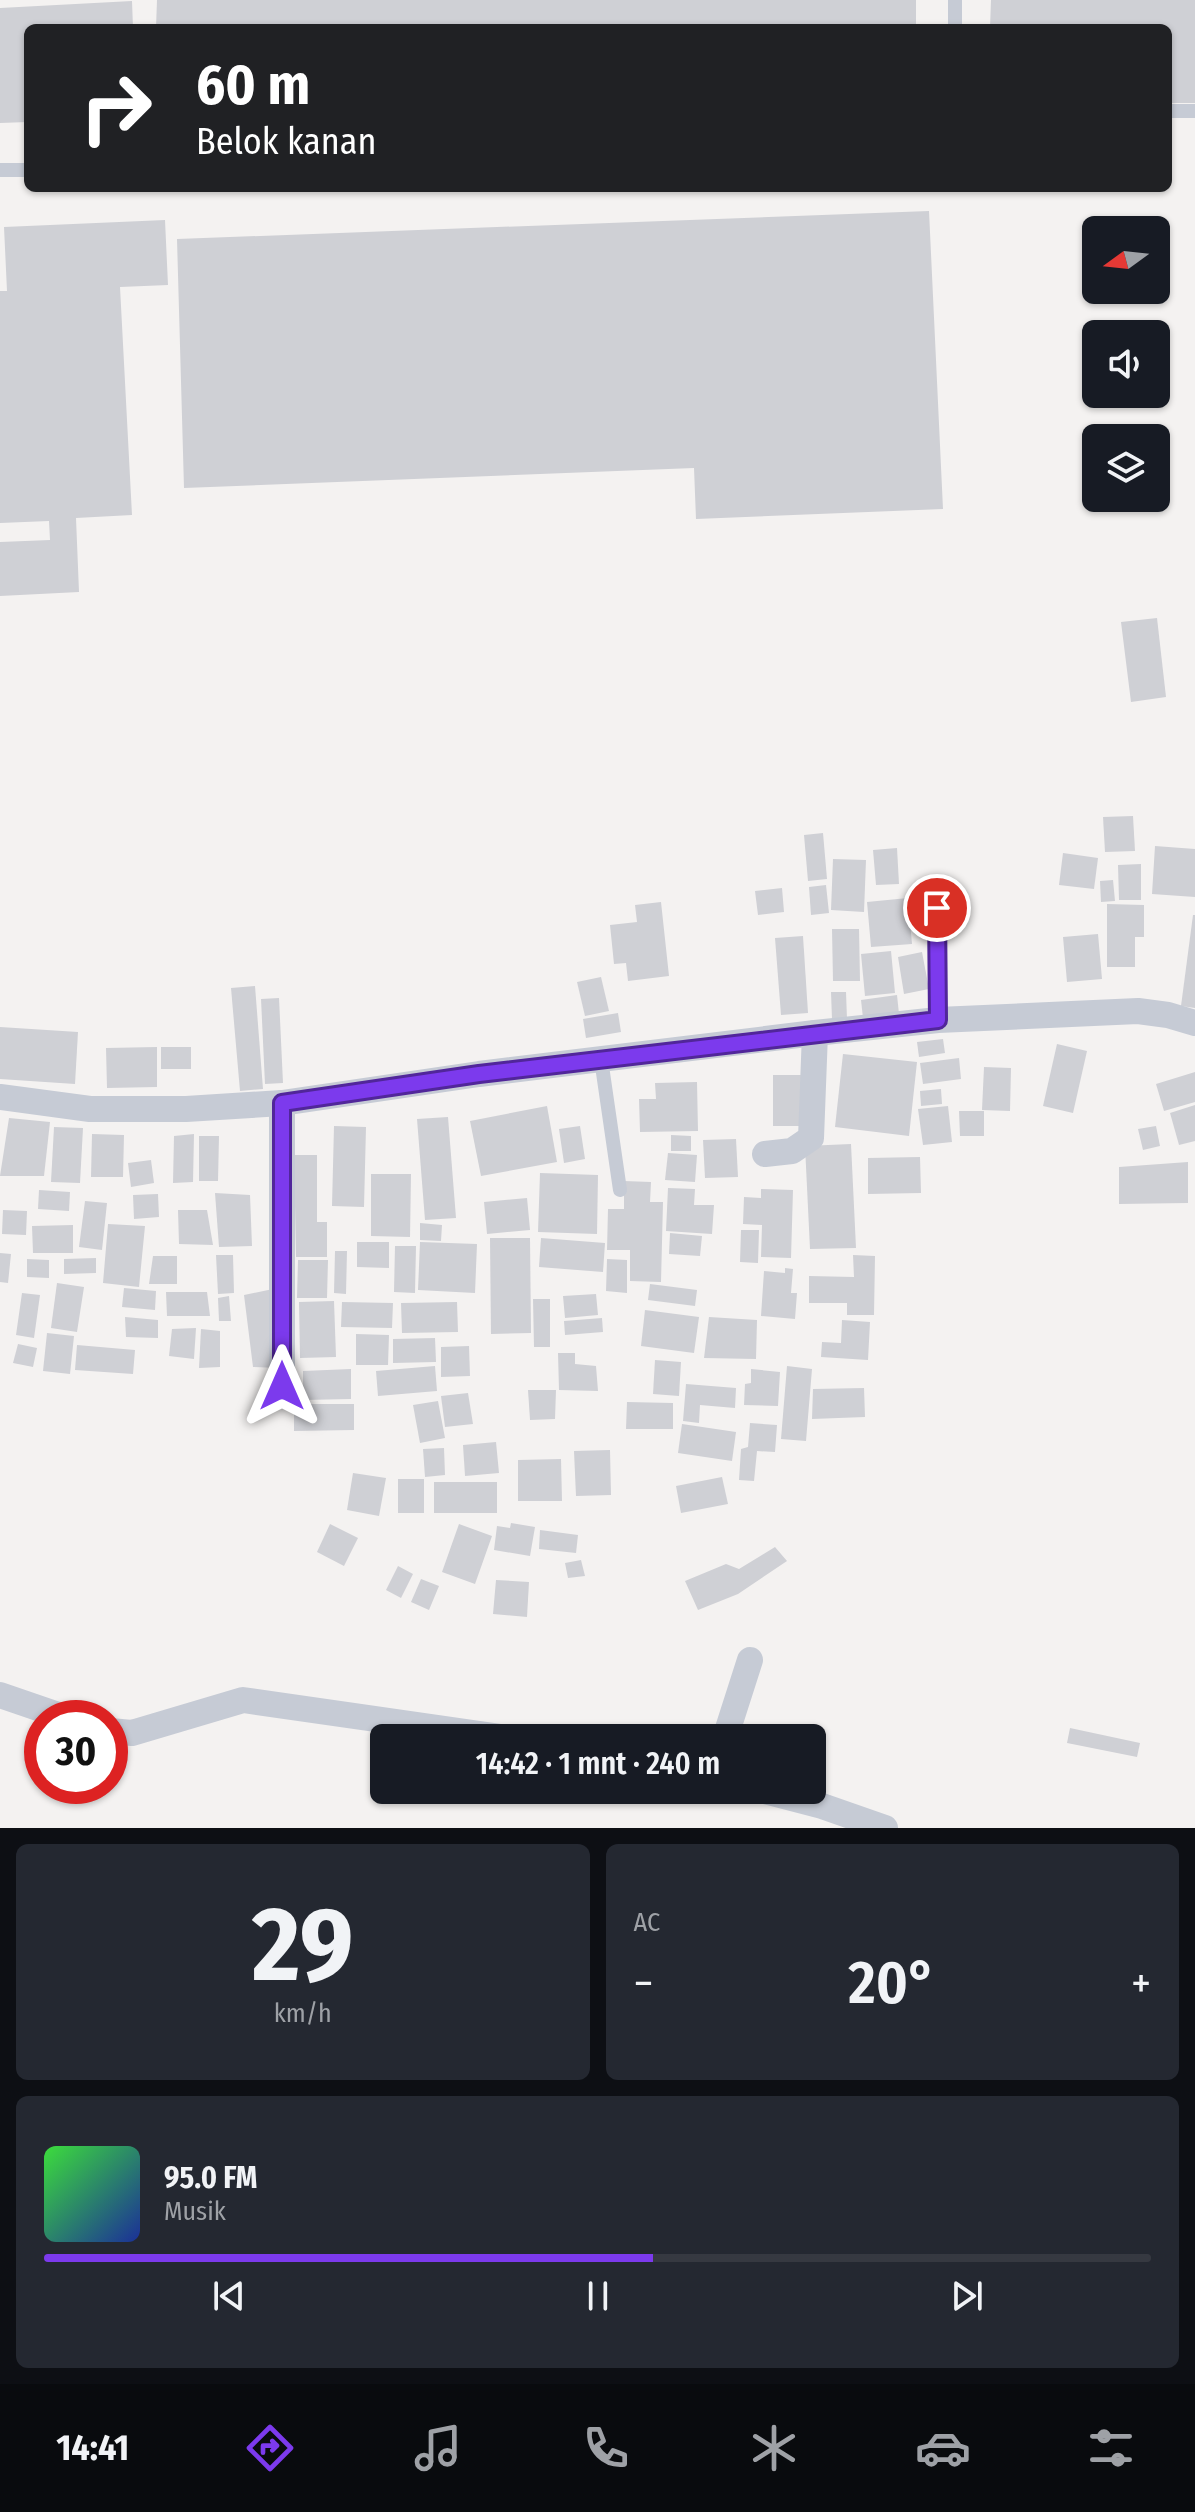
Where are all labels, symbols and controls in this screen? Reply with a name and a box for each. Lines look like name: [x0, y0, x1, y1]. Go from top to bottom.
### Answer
text: 60 m: [196, 52, 310, 119]
icon: right: [64, 56, 168, 160]
text: Belok kanan: [196, 120, 376, 164]
north arrow: [1082, 216, 1170, 304]
map controls: [1082, 216, 1170, 512]
button: sound: [1082, 320, 1170, 408]
button: layers: [1082, 424, 1170, 512]
pin: [903, 874, 971, 942]
icon: arrive: [915, 886, 959, 930]
position arrow: [240, 1344, 324, 1428]
speed limit sign: 30: [24, 1700, 128, 1804]
text: 14:42 · 1 mnt · 240 m: [476, 1746, 720, 1782]
text: 29: [252, 1883, 353, 2008]
text: AC: [634, 1907, 660, 1938]
text: 20°: [848, 1947, 936, 2019]
text: −: [634, 1957, 653, 2010]
text: +: [1131, 1957, 1151, 2010]
text: km/h: [274, 1998, 332, 2029]
text: 95.0 FM: [164, 2160, 257, 2196]
text: Musik: [164, 2196, 226, 2227]
icon: previous: [207, 2274, 251, 2318]
icon: pause: [576, 2274, 620, 2318]
icon: next: [945, 2274, 989, 2318]
icon: directions: [242, 2420, 298, 2476]
icon: music: [410, 2420, 466, 2476]
icon: phone: [578, 2420, 634, 2476]
icon: climate: [746, 2420, 802, 2476]
icon: car: [915, 2420, 971, 2476]
icon: filters: [1083, 2420, 1139, 2476]
text: 14:41: [56, 2426, 129, 2470]

